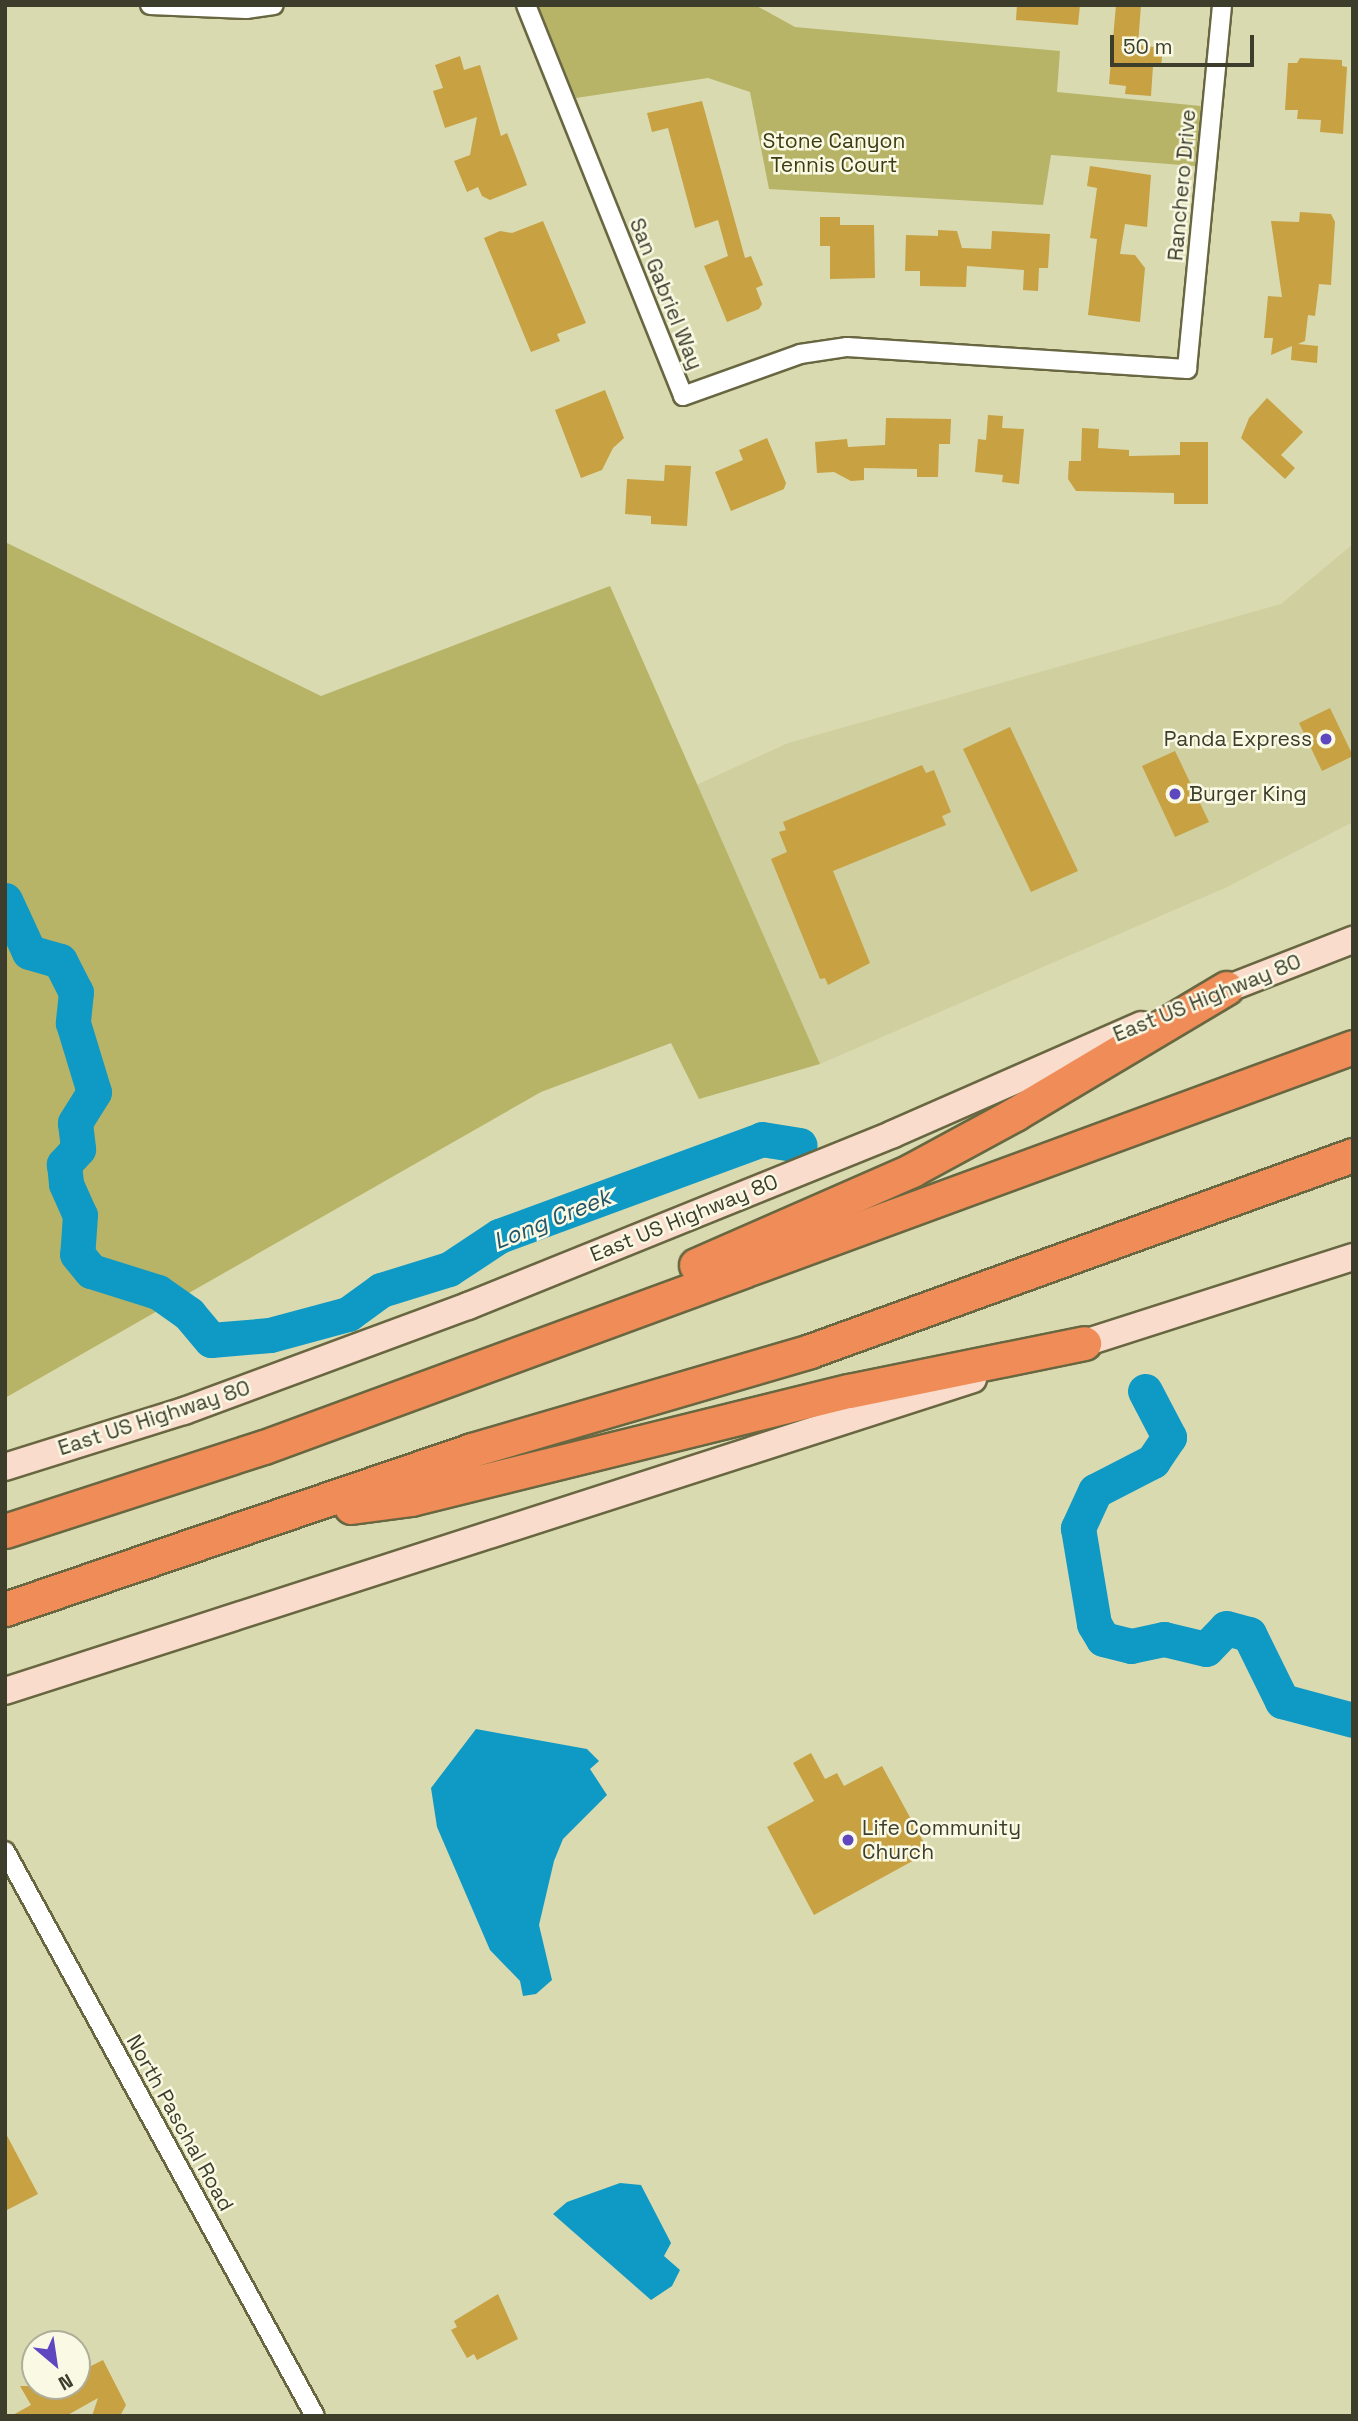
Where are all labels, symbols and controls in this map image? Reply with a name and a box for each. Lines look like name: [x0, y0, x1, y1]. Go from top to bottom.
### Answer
scale bar: [1113, 21, 1256, 65]
text: 50 m: [1123, 33, 1173, 60]
street label: Ranchero Drive: [1163, 108, 1201, 262]
park label: Stone Canyon Tennis Court: [763, 128, 905, 178]
street label: San Gabriel Way: [624, 214, 708, 374]
place label: Panda Express: [1164, 726, 1312, 752]
marker: Panda Express: [1318, 731, 1334, 747]
place label: Burger King: [1189, 781, 1307, 807]
marker: Burger King: [1167, 786, 1183, 802]
street label: East US Highway 80: [1109, 949, 1305, 1047]
street label: East US Highway 80: [586, 1169, 782, 1267]
water label: Long Creek: [489, 1183, 615, 1255]
street label: East US Highway 80: [55, 1375, 253, 1461]
place label: Life Community Church: [862, 1815, 1021, 1865]
marker: Life Community Church: [840, 1832, 856, 1848]
street label: North Paschal Road: [121, 2030, 239, 2216]
north arrow: [21, 2330, 91, 2400]
text: N: [54, 2368, 77, 2396]

